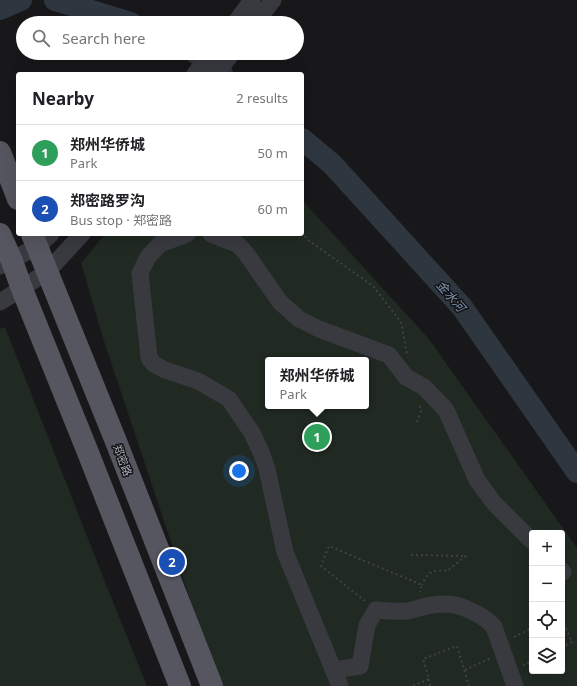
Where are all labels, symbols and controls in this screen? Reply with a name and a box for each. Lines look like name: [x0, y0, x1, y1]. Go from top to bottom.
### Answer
search box: [16, 16, 304, 60]
icon: search: [30, 27, 52, 49]
text: Search here: [62, 28, 145, 48]
text: Nearby: [32, 87, 94, 110]
text: 2 results: [236, 89, 288, 107]
text: 郑州华侨城: [70, 134, 145, 154]
text: 1: [41, 144, 49, 162]
text: 50 m: [258, 144, 288, 162]
text: Park: [70, 154, 97, 172]
text: 郑密路罗沟: [70, 190, 145, 210]
text: 2: [41, 200, 49, 218]
text: 60 m: [258, 200, 288, 218]
text: Bus stop · 郑密路: [70, 211, 172, 229]
water label: 金水河: [433, 277, 471, 317]
popup: [265, 357, 369, 409]
text: 郑州华侨城: [279, 365, 355, 385]
text: Park: [279, 385, 307, 403]
pin: 1: [304, 422, 330, 452]
street label: 郑密路: [110, 442, 136, 478]
your location: [229, 461, 249, 481]
map controls: [529, 530, 565, 674]
button: +: [529, 530, 565, 566]
pin: 2: [159, 547, 185, 577]
button: −: [529, 566, 565, 602]
button: locate: [529, 602, 565, 638]
button: layers: [529, 638, 565, 674]

